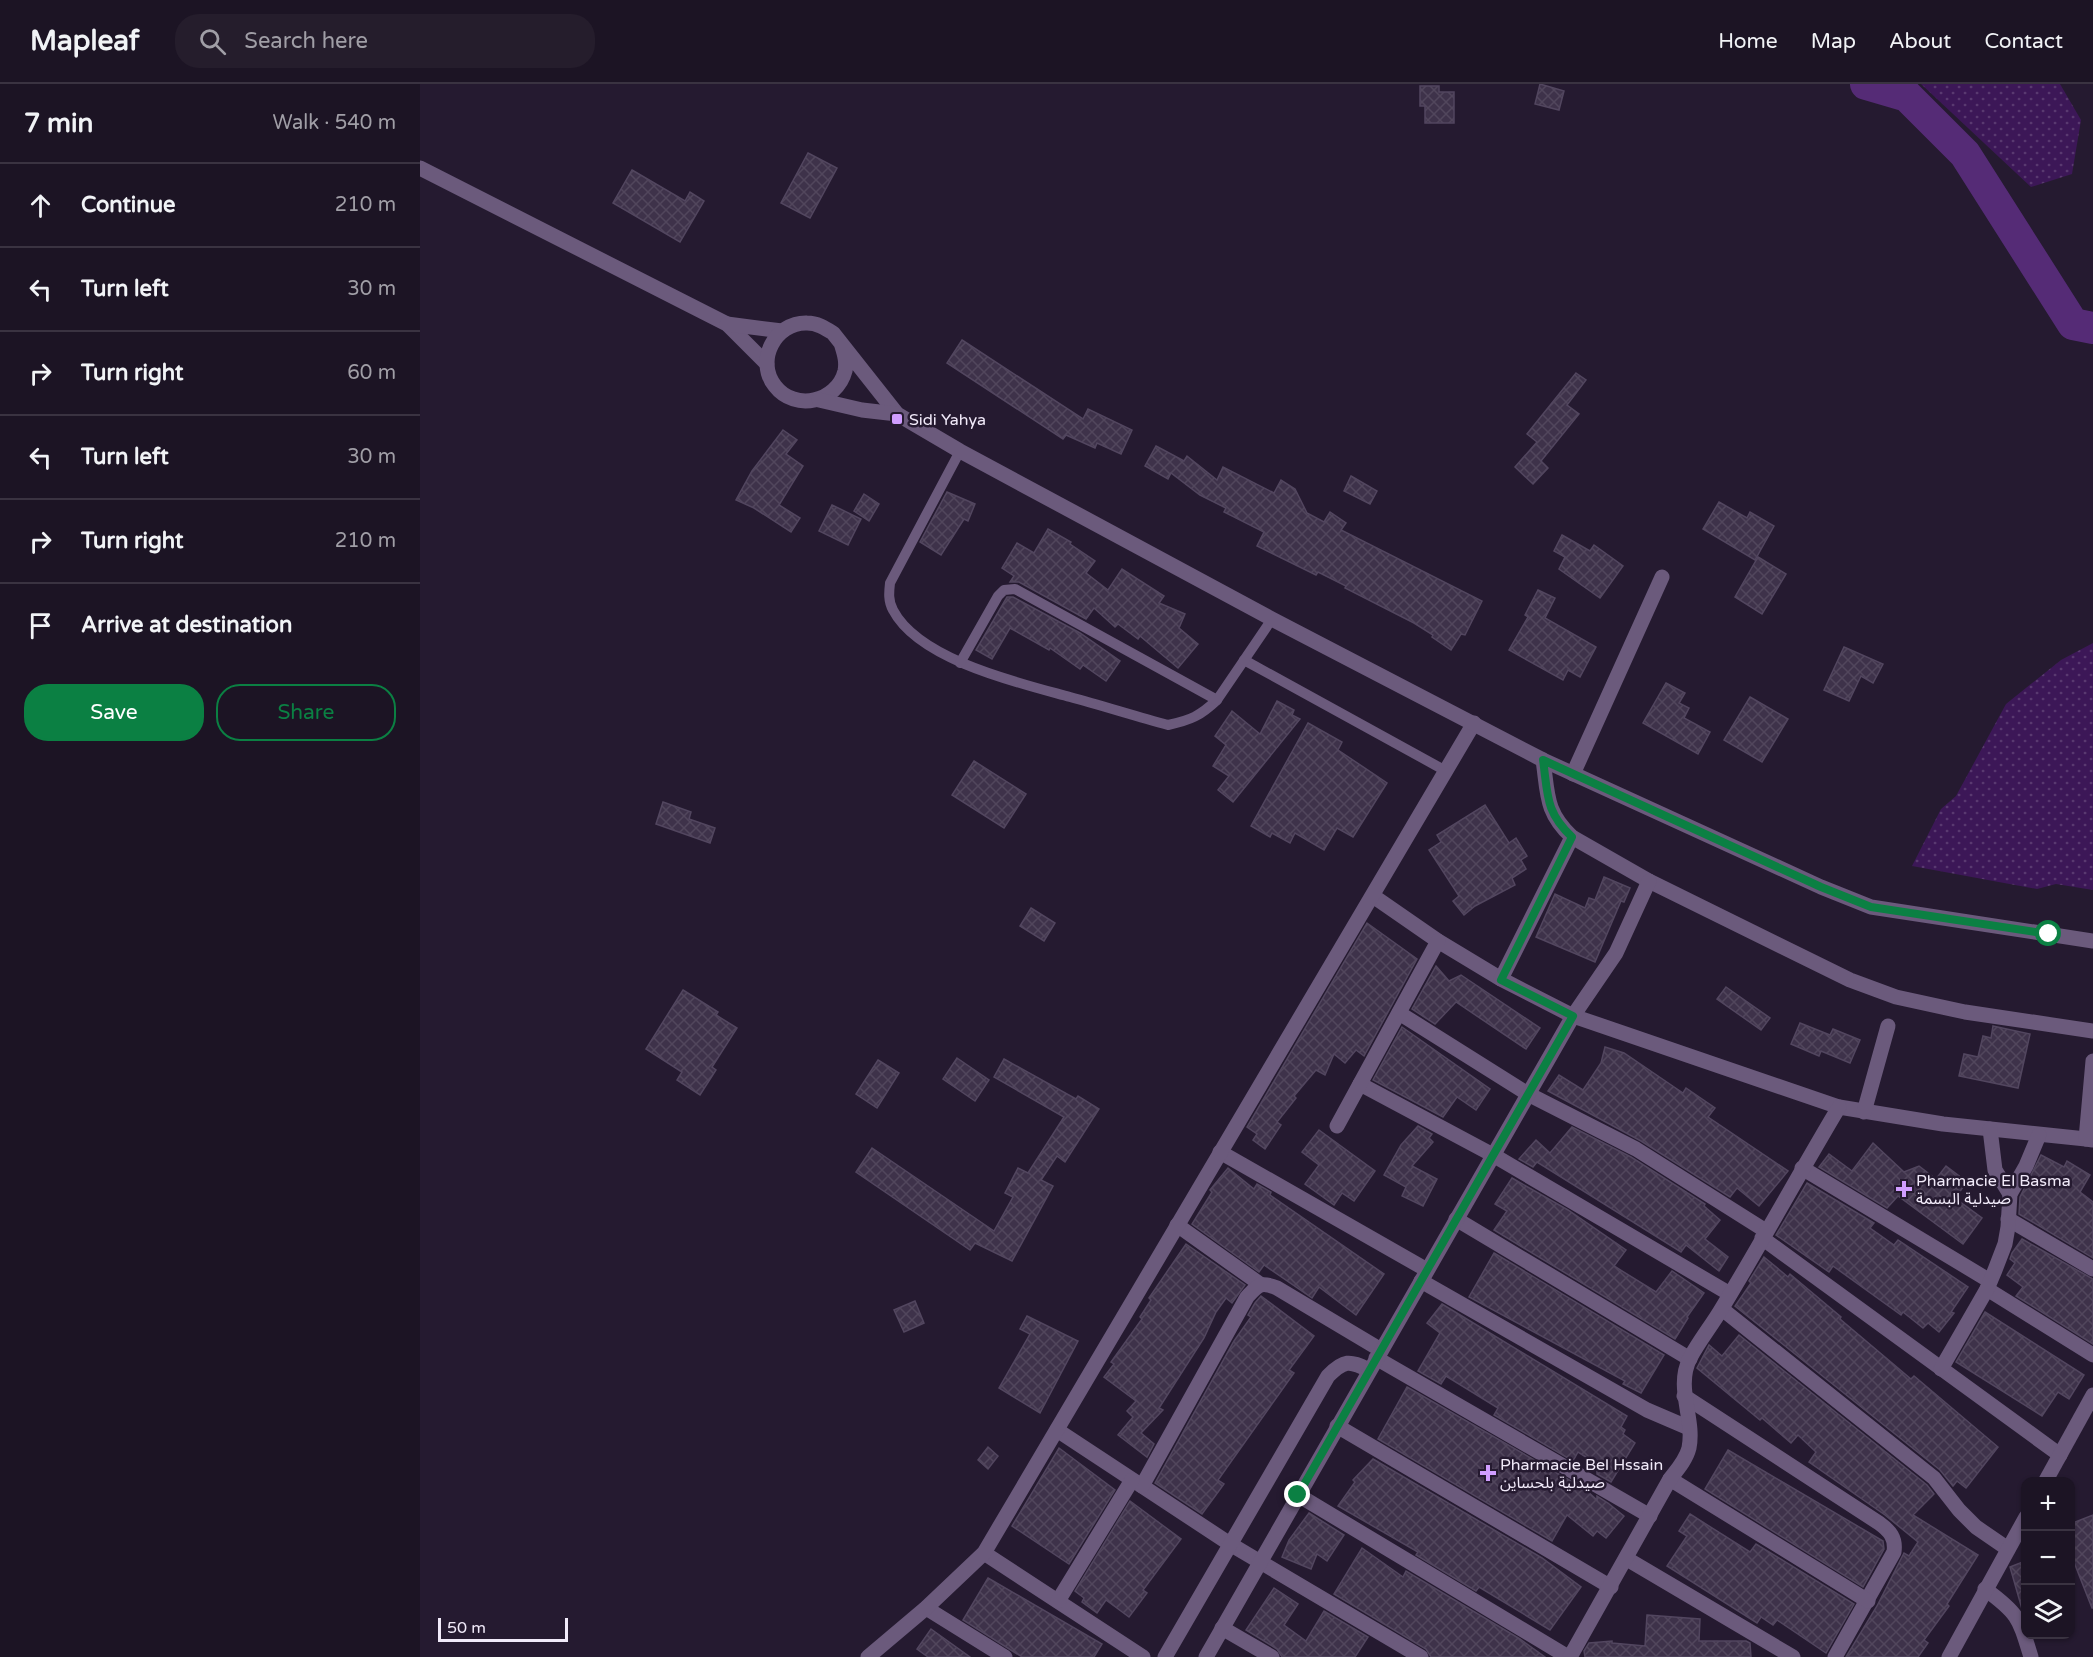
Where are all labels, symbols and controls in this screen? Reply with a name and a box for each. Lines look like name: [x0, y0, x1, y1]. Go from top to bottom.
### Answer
search box: [175, 14, 595, 68]
text: Mapleaf: [30, 24, 139, 58]
icon: search: [196, 25, 229, 58]
text: Search here: [244, 28, 368, 54]
text: Home: [1718, 29, 1778, 54]
text: Map: [1811, 29, 1856, 54]
text: About: [1889, 29, 1951, 54]
text: Contact: [1984, 29, 2063, 54]
text: 7 min: [24, 108, 93, 139]
text: Walk · 540 m: [273, 111, 396, 135]
icon: ahead: [24, 189, 57, 222]
text: Continue: [81, 192, 176, 218]
text: 210 m: [335, 193, 396, 217]
icon: left: [24, 273, 57, 306]
text: Turn left: [81, 276, 169, 302]
text: 30 m: [347, 277, 396, 301]
icon: right: [24, 357, 57, 390]
text: Turn right: [81, 360, 183, 386]
text: 60 m: [347, 361, 396, 385]
place label: Sidi Yahya: [909, 410, 986, 430]
marker: Sidi Yahya: [890, 412, 904, 426]
icon: left: [24, 441, 57, 474]
text: Turn left: [81, 444, 169, 470]
text: 30 m: [347, 445, 396, 469]
icon: right: [24, 525, 57, 558]
text: Turn right: [81, 528, 183, 554]
text: 210 m: [335, 529, 396, 553]
icon: arrive: [24, 609, 57, 642]
text: Arrive at destination: [81, 612, 292, 638]
button: Save: [24, 684, 204, 741]
button: Share: [216, 684, 396, 741]
route start: [2035, 920, 2061, 946]
place label: Pharmacie El Basma صيدلية البسمة: [1916, 1171, 2071, 1209]
marker: Pharmacie El Basma صيدلية البسمة: [1897, 1182, 1911, 1196]
place label: Pharmacie Bel Hssain صيدلية بلحساين: [1500, 1455, 1663, 1493]
marker: Pharmacie Bel Hssain صيدلية بلحساين: [1481, 1466, 1495, 1480]
map controls: [2021, 1477, 2075, 1639]
button: +: [2021, 1477, 2075, 1531]
route end: [1284, 1481, 1310, 1507]
button: −: [2021, 1531, 2075, 1585]
button: layers: [2021, 1585, 2075, 1639]
scale bar: [438, 1615, 568, 1642]
text: 50 m: [447, 1618, 486, 1638]

